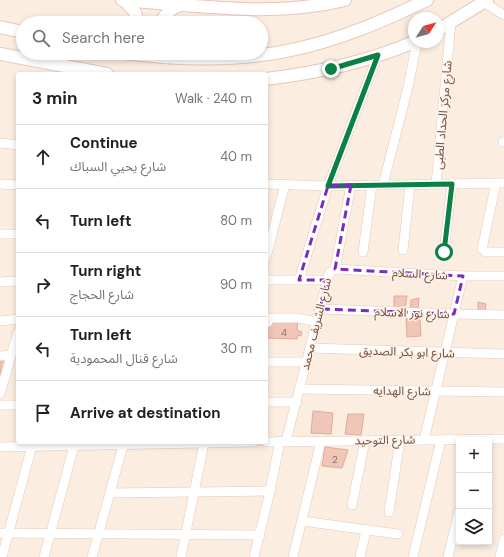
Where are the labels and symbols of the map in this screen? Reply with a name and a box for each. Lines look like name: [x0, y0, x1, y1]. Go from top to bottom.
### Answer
north arrow: [408, 12, 444, 48]
route end: [322, 60, 340, 78]
street label: شارع مركز الحداد الطبى: [430, 60, 457, 170]
route start: [435, 243, 453, 261]
street label: شارع السلام: [392, 265, 448, 284]
street label: شارع الشريف محمد: [297, 276, 336, 372]
street label: شارع نور الاسلام: [374, 304, 450, 323]
house number: 4: [281, 326, 287, 339]
street label: شارع ابو بكر الصديق: [359, 342, 455, 363]
street label: شارع الهدايه: [373, 383, 431, 400]
street label: شارع التوحيد: [355, 431, 415, 450]
house number: 2: [332, 453, 338, 466]

